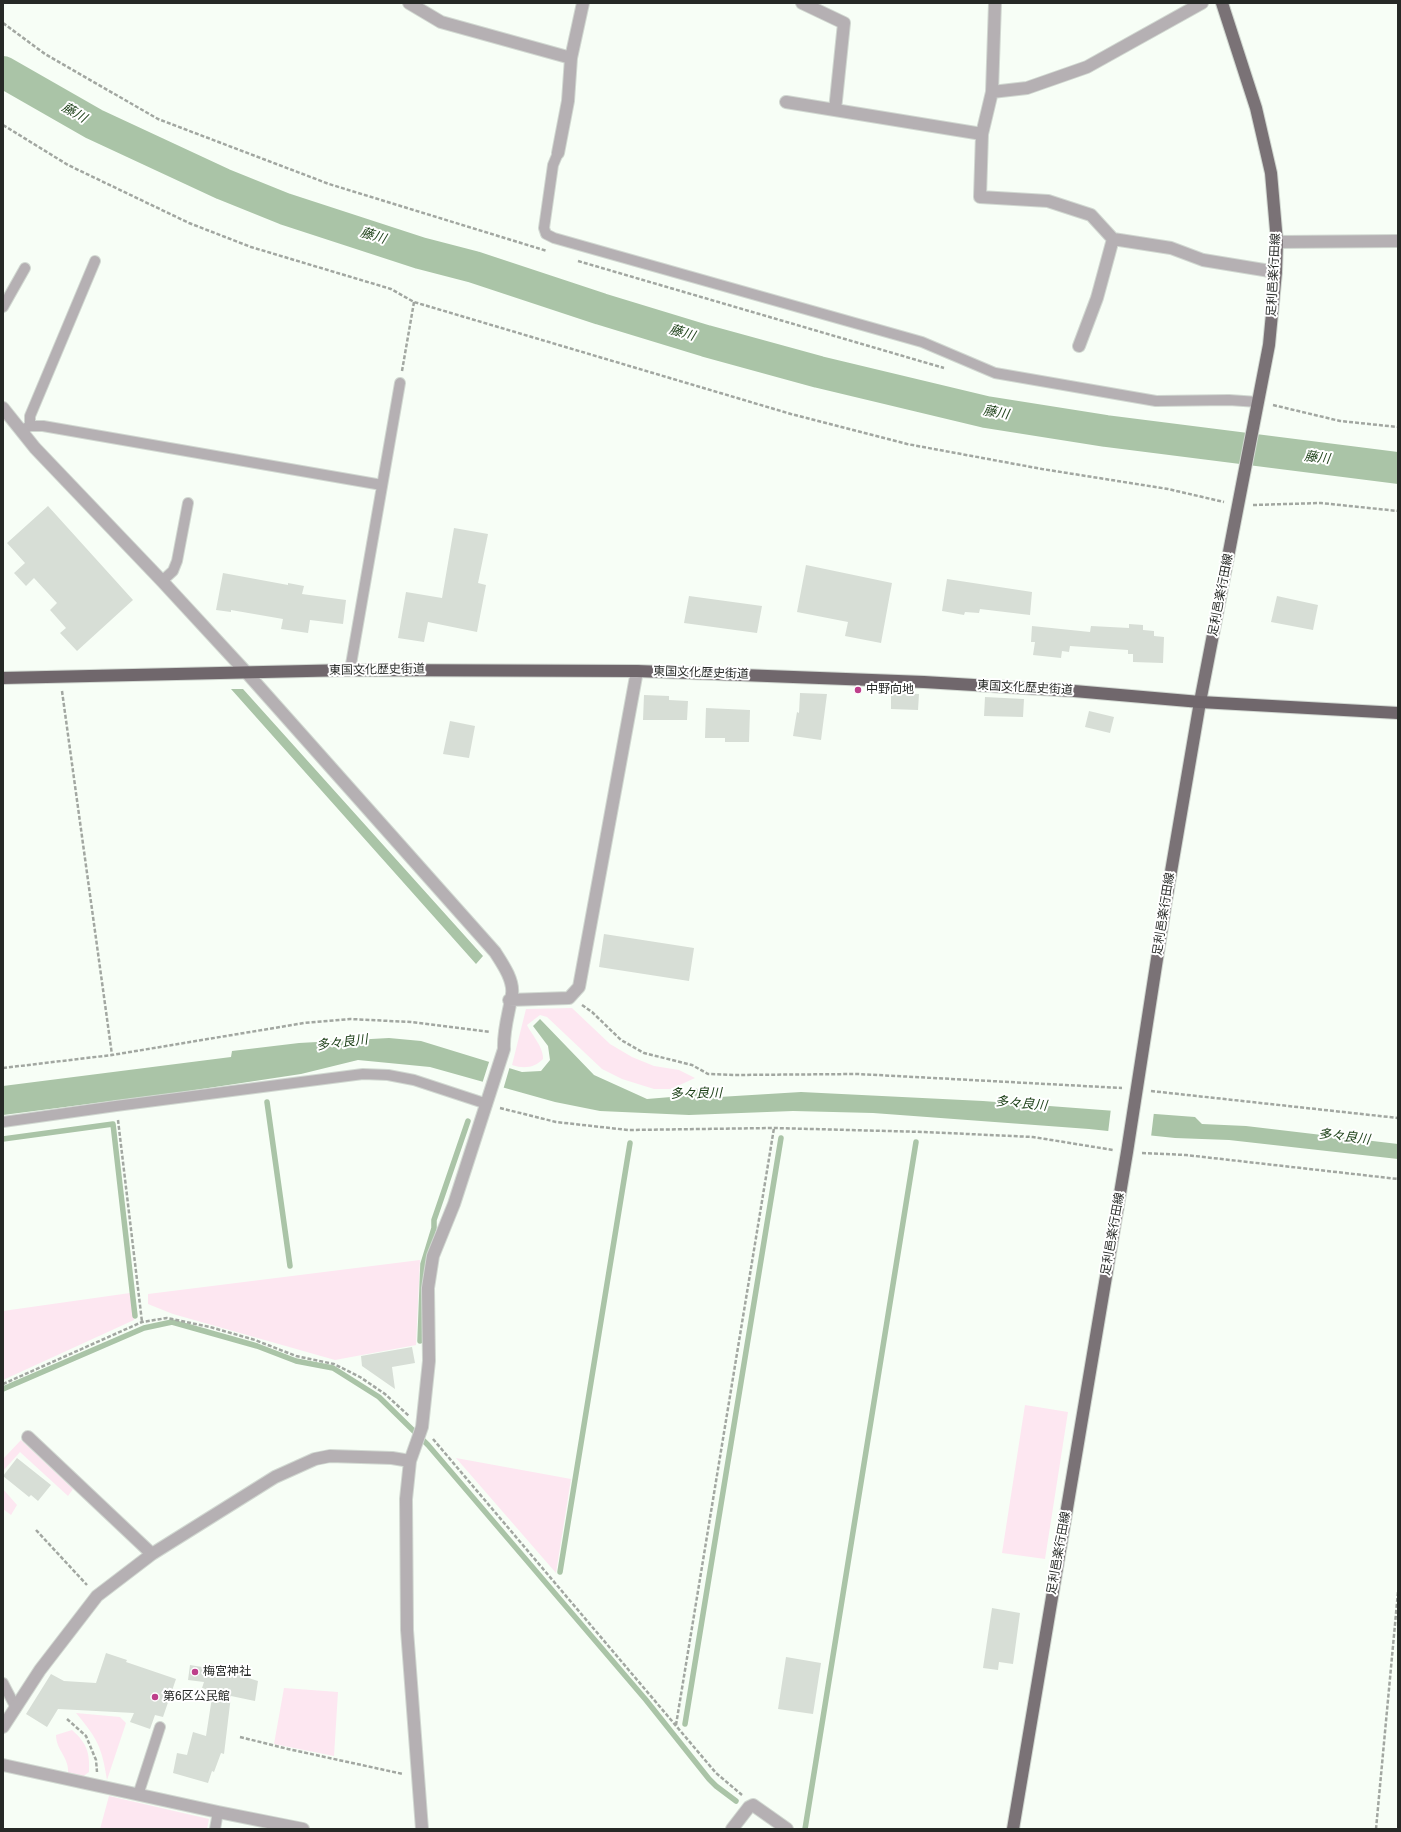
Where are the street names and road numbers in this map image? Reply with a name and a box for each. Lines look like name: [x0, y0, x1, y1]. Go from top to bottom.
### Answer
street label: 足利邑楽行田線: [1265, 233, 1283, 317]
street label: 足利邑楽行田線: [1206, 552, 1236, 638]
street label: 東国文化歴史街道: [329, 662, 425, 678]
street label: 東国文化歴史街道: [653, 664, 749, 682]
street label: 東国文化歴史街道: [977, 678, 1073, 698]
street label: 足利邑楽行田線: [1150, 871, 1178, 957]
street label: 足利邑楽行田線: [1099, 1191, 1127, 1277]
street label: 足利邑楽行田線: [1045, 1510, 1073, 1596]

